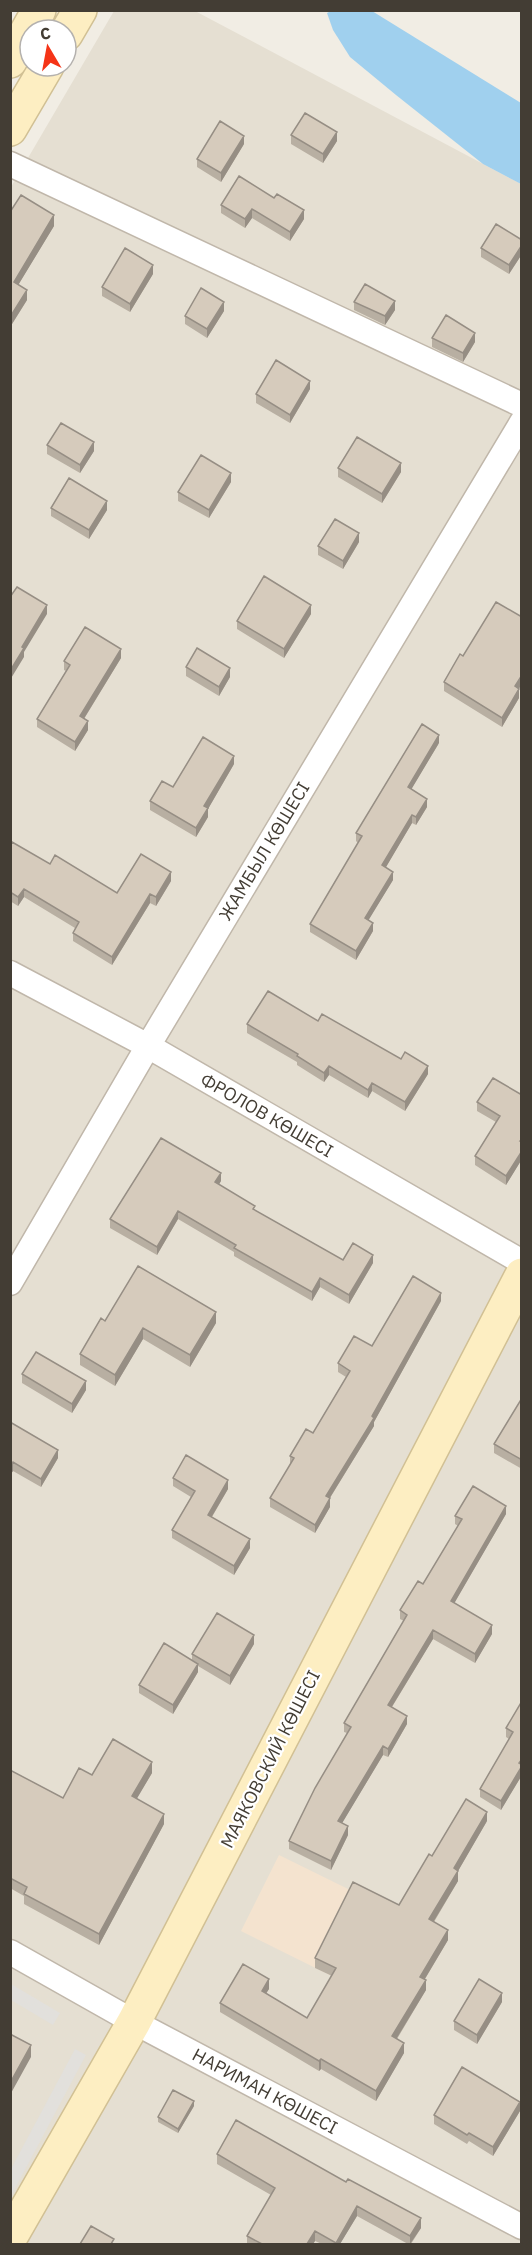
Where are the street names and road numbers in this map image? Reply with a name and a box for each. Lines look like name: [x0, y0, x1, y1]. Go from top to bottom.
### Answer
street label: ЖАМБЫЛ КӨШЕСІ: [214, 777, 314, 925]
street label: ФРОЛОВ КӨШЕСІ: [196, 1068, 338, 1162]
street label: МАЯКОВСКИЙ КӨШЕСІ: [215, 1666, 325, 1852]
street label: НАРИМАН КӨШЕСІ: [188, 2043, 342, 2139]

